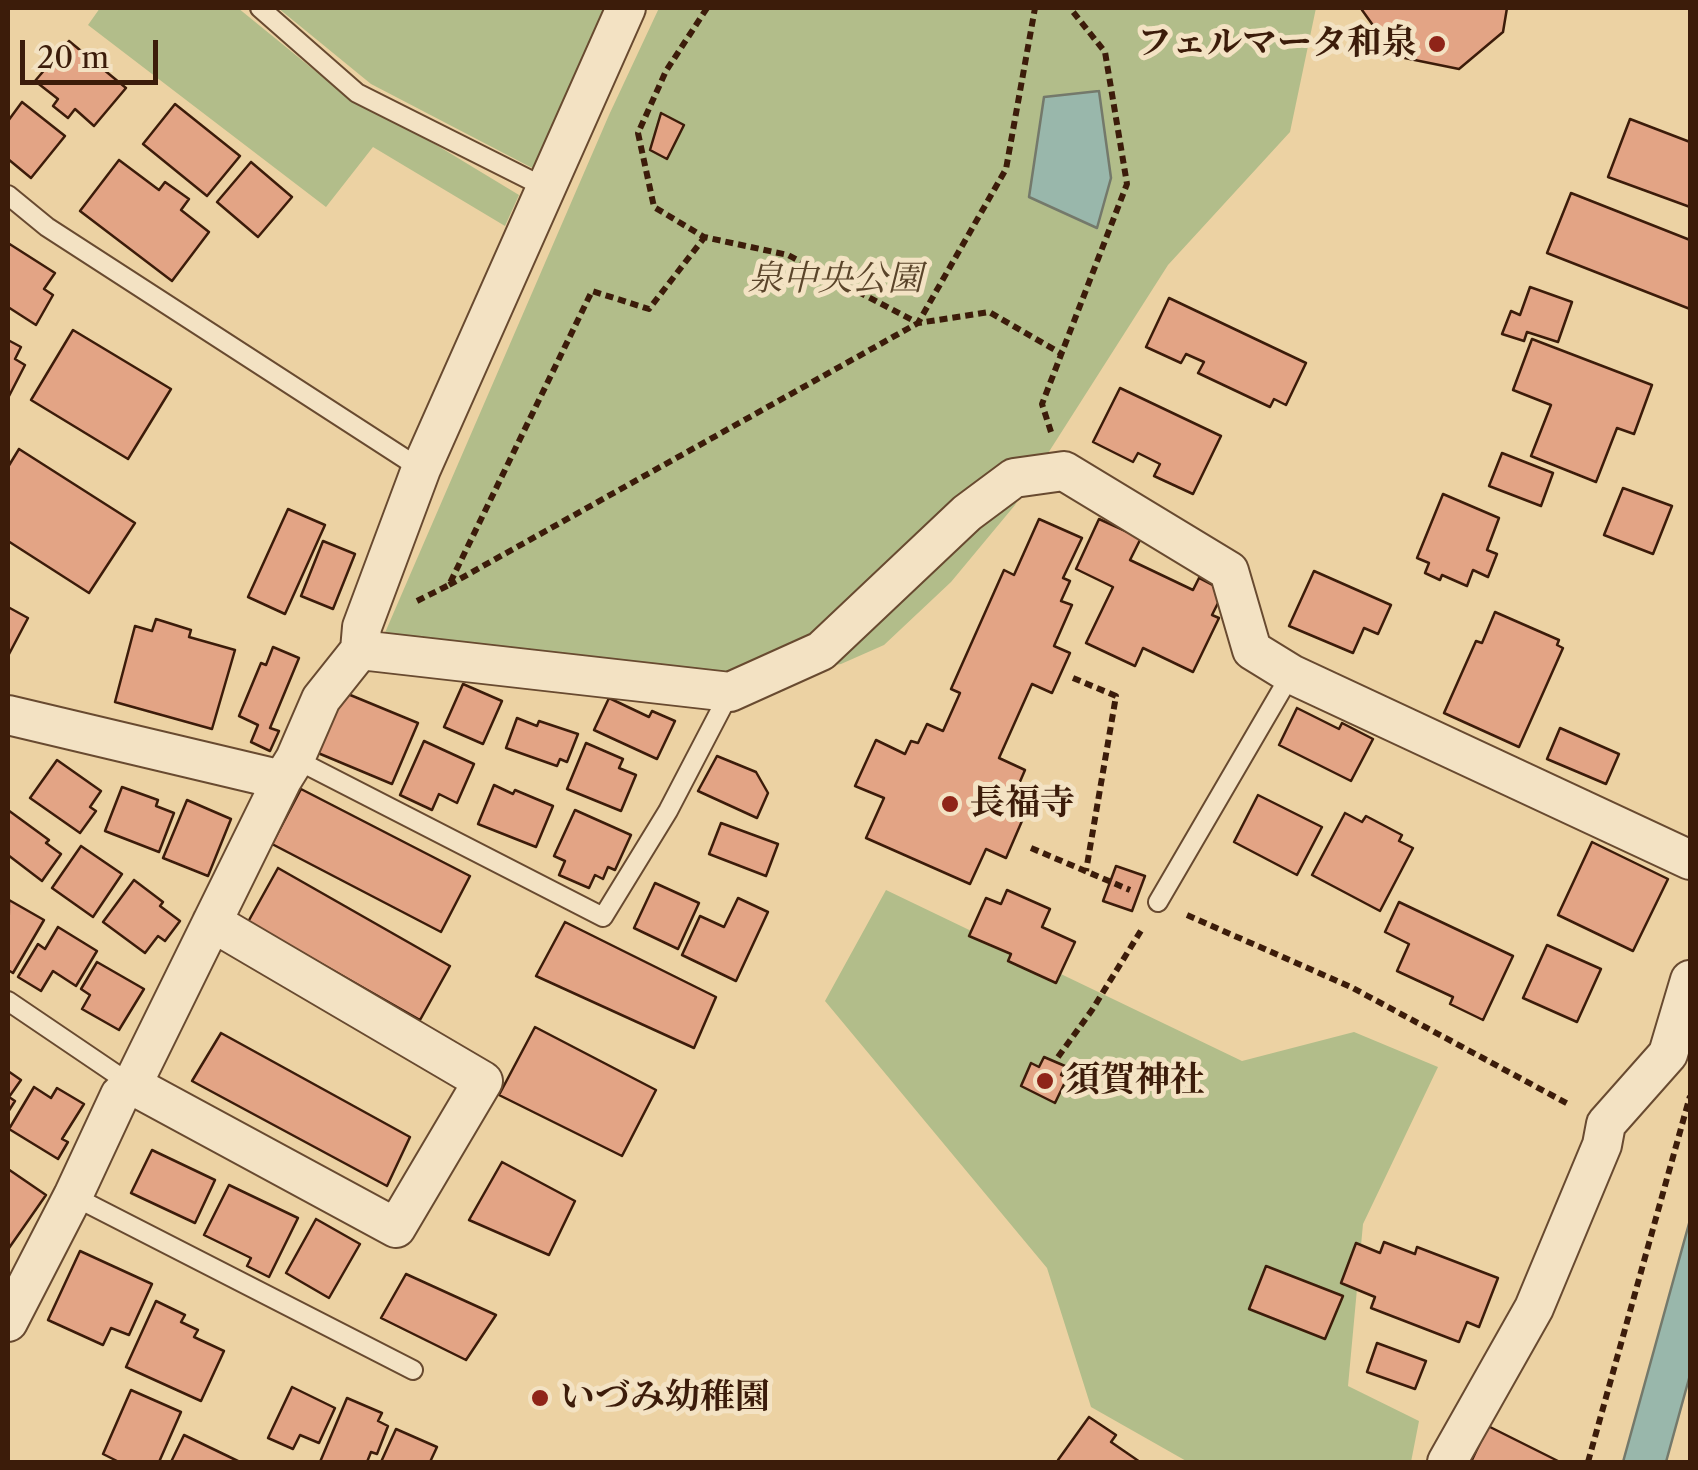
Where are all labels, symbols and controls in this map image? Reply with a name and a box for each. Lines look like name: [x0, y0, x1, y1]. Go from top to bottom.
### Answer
scale bar: [25, 20, 162, 82]
place label: フェルマータ和泉: [1137, 23, 1417, 65]
marker: フェルマータ和泉: [1426, 33, 1448, 55]
text: 20 m: [37, 39, 109, 76]
park label: 泉中央公園: [748, 259, 922, 301]
place label: 長福寺: [970, 783, 1075, 825]
marker: 長福寺: [939, 793, 961, 815]
place label: 須賀神社: [1065, 1060, 1205, 1102]
marker: 須賀神社: [1034, 1070, 1056, 1092]
place label: いづみ幼稚園: [560, 1377, 770, 1419]
marker: いづみ幼稚園: [529, 1387, 551, 1409]

